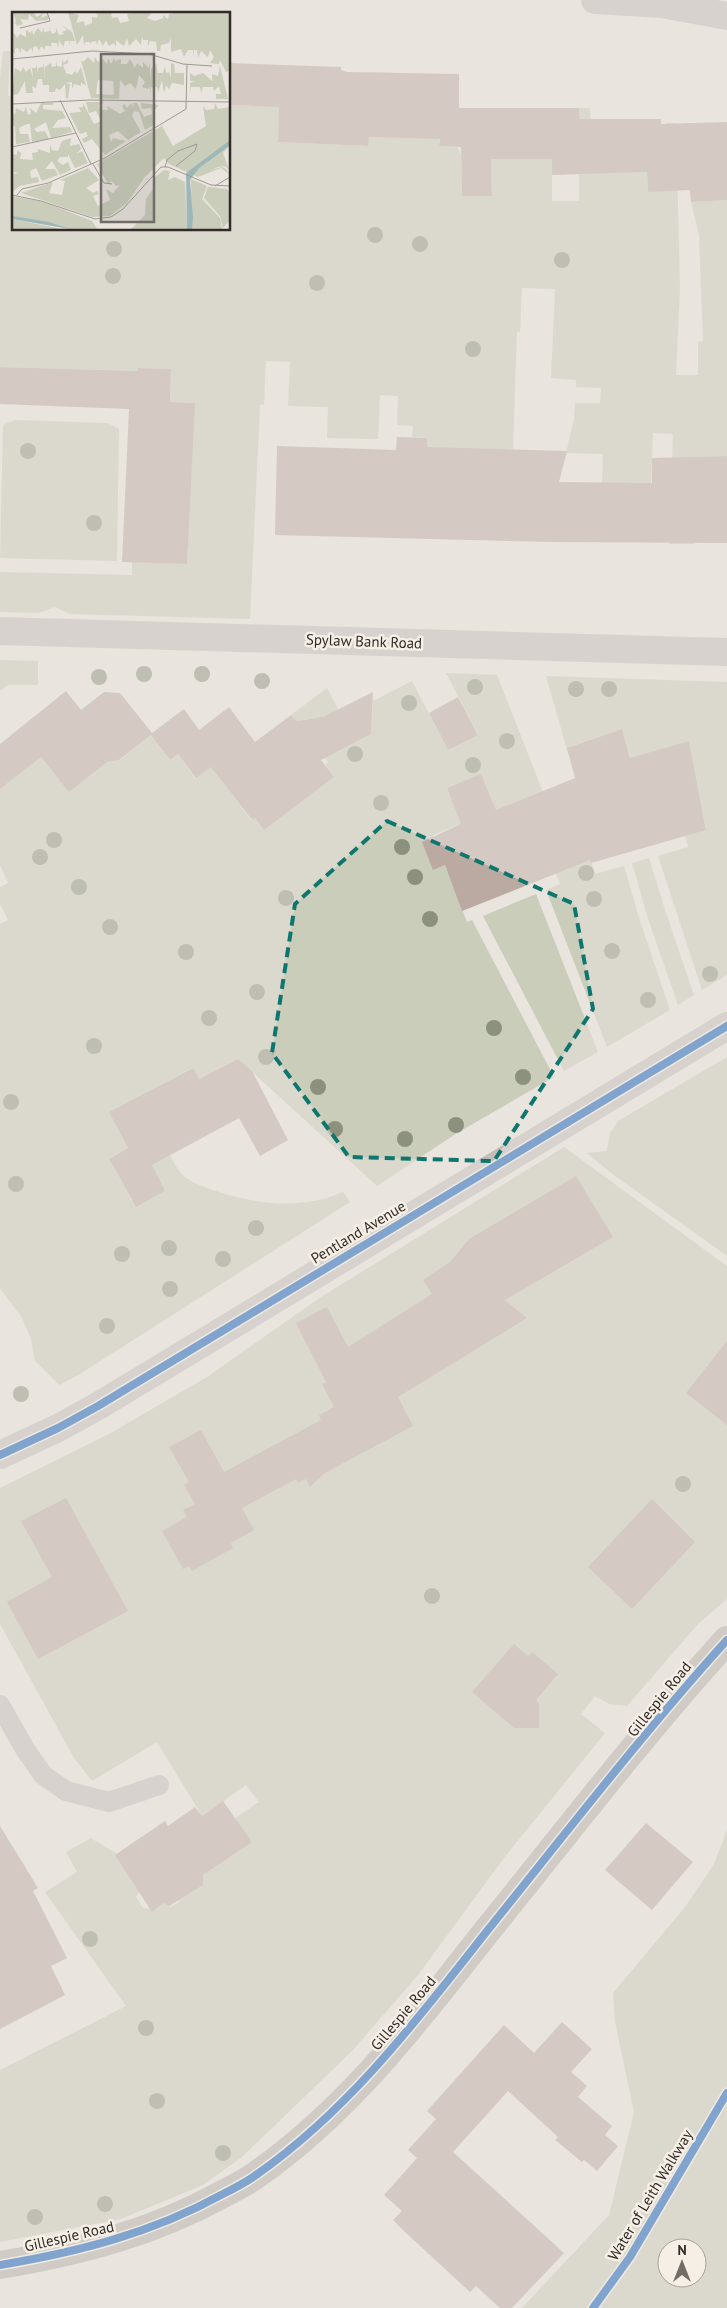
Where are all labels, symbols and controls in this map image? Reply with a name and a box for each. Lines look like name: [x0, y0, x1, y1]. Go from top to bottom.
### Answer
inset map: [12, 12, 230, 230]
street label: Spylaw Bank Road: [306, 629, 422, 653]
street label: Pentland Avenue: [307, 1196, 409, 1268]
street label: Gillespie Road: [623, 1657, 695, 1741]
street label: Gillespie Road: [366, 1972, 440, 2054]
street label: Water of Leith Walkway: [603, 2126, 697, 2264]
street label: Gillespie Road: [22, 2216, 116, 2256]
north arrow: [657, 2238, 707, 2288]
text: N: [677, 2241, 687, 2259]

